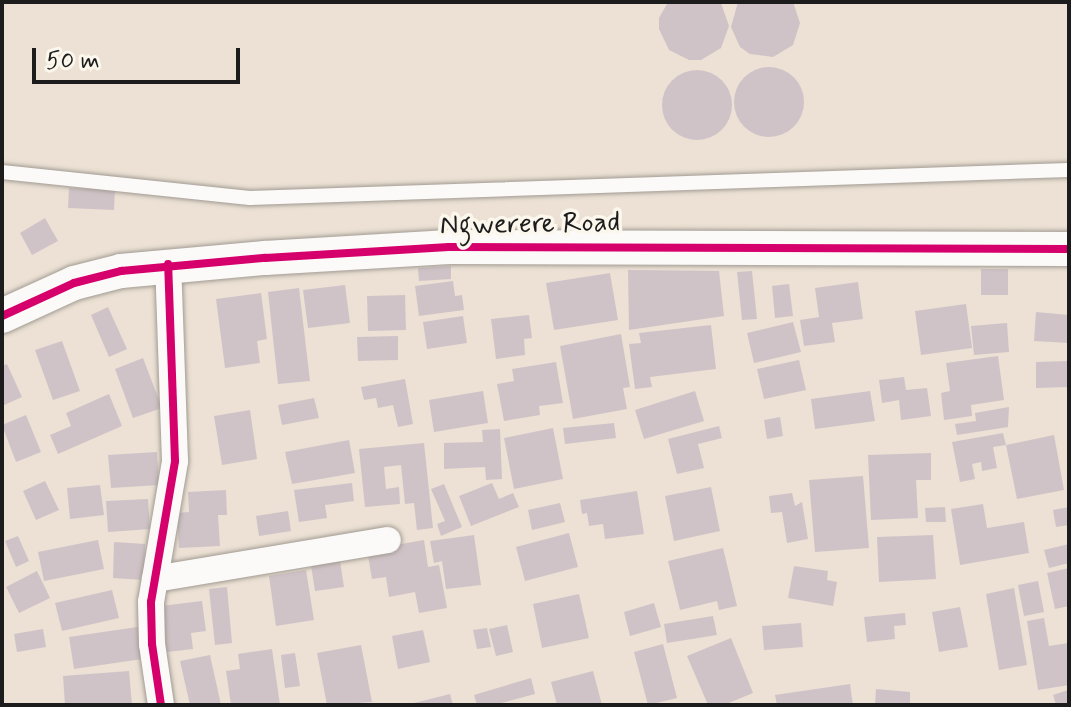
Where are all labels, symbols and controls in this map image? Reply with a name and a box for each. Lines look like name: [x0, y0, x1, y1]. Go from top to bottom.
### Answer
scale bar: [36, 32, 244, 82]
text: 50 m: [46, 46, 100, 77]
street label: Ngwerere Road: [440, 207, 620, 243]

